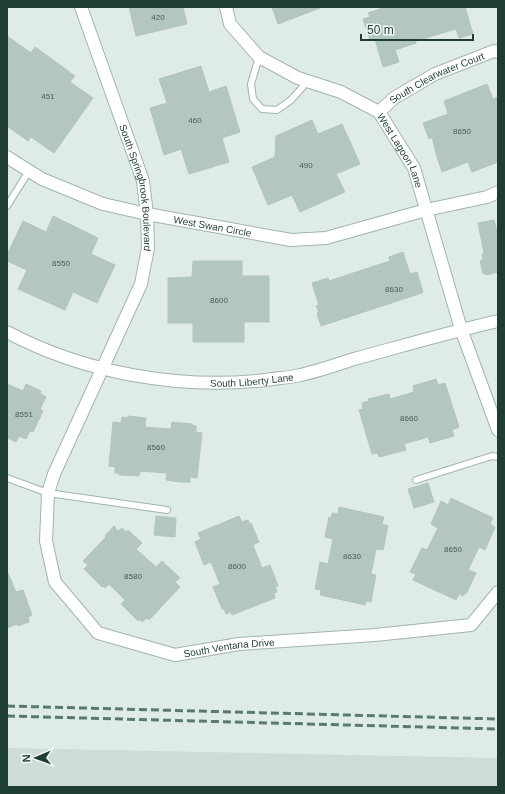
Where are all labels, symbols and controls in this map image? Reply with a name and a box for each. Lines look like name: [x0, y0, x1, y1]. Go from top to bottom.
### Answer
house number: 420: [151, 13, 165, 22]
scale bar: [361, 16, 473, 42]
text: 50 m: [367, 23, 394, 37]
street label: South Clearwater Court: [387, 50, 486, 106]
house number: 451: [41, 92, 55, 101]
street label: West Lagoon Lane: [375, 111, 425, 189]
house number: 460: [188, 116, 202, 125]
street label: South Springbrook Boulevard: [117, 123, 153, 252]
house number: 8650: [453, 127, 471, 136]
house number: 490: [299, 161, 313, 170]
street label: West Swan Circle: [173, 214, 253, 239]
house number: 8550: [52, 259, 70, 268]
house number: 8630: [385, 285, 403, 294]
house number: 8600: [210, 296, 228, 305]
street label: South Liberty Lane: [210, 371, 295, 389]
house number: 8551: [15, 410, 33, 419]
house number: 8660: [400, 414, 418, 423]
house number: 8560: [147, 443, 165, 452]
house number: 8650: [444, 545, 462, 554]
house number: 8630: [343, 552, 361, 561]
house number: 8600: [228, 562, 246, 571]
house number: 8580: [124, 572, 142, 581]
street label: South Ventana Drive: [183, 637, 275, 659]
north arrow: [16, 738, 56, 778]
text: N: [20, 754, 32, 763]

